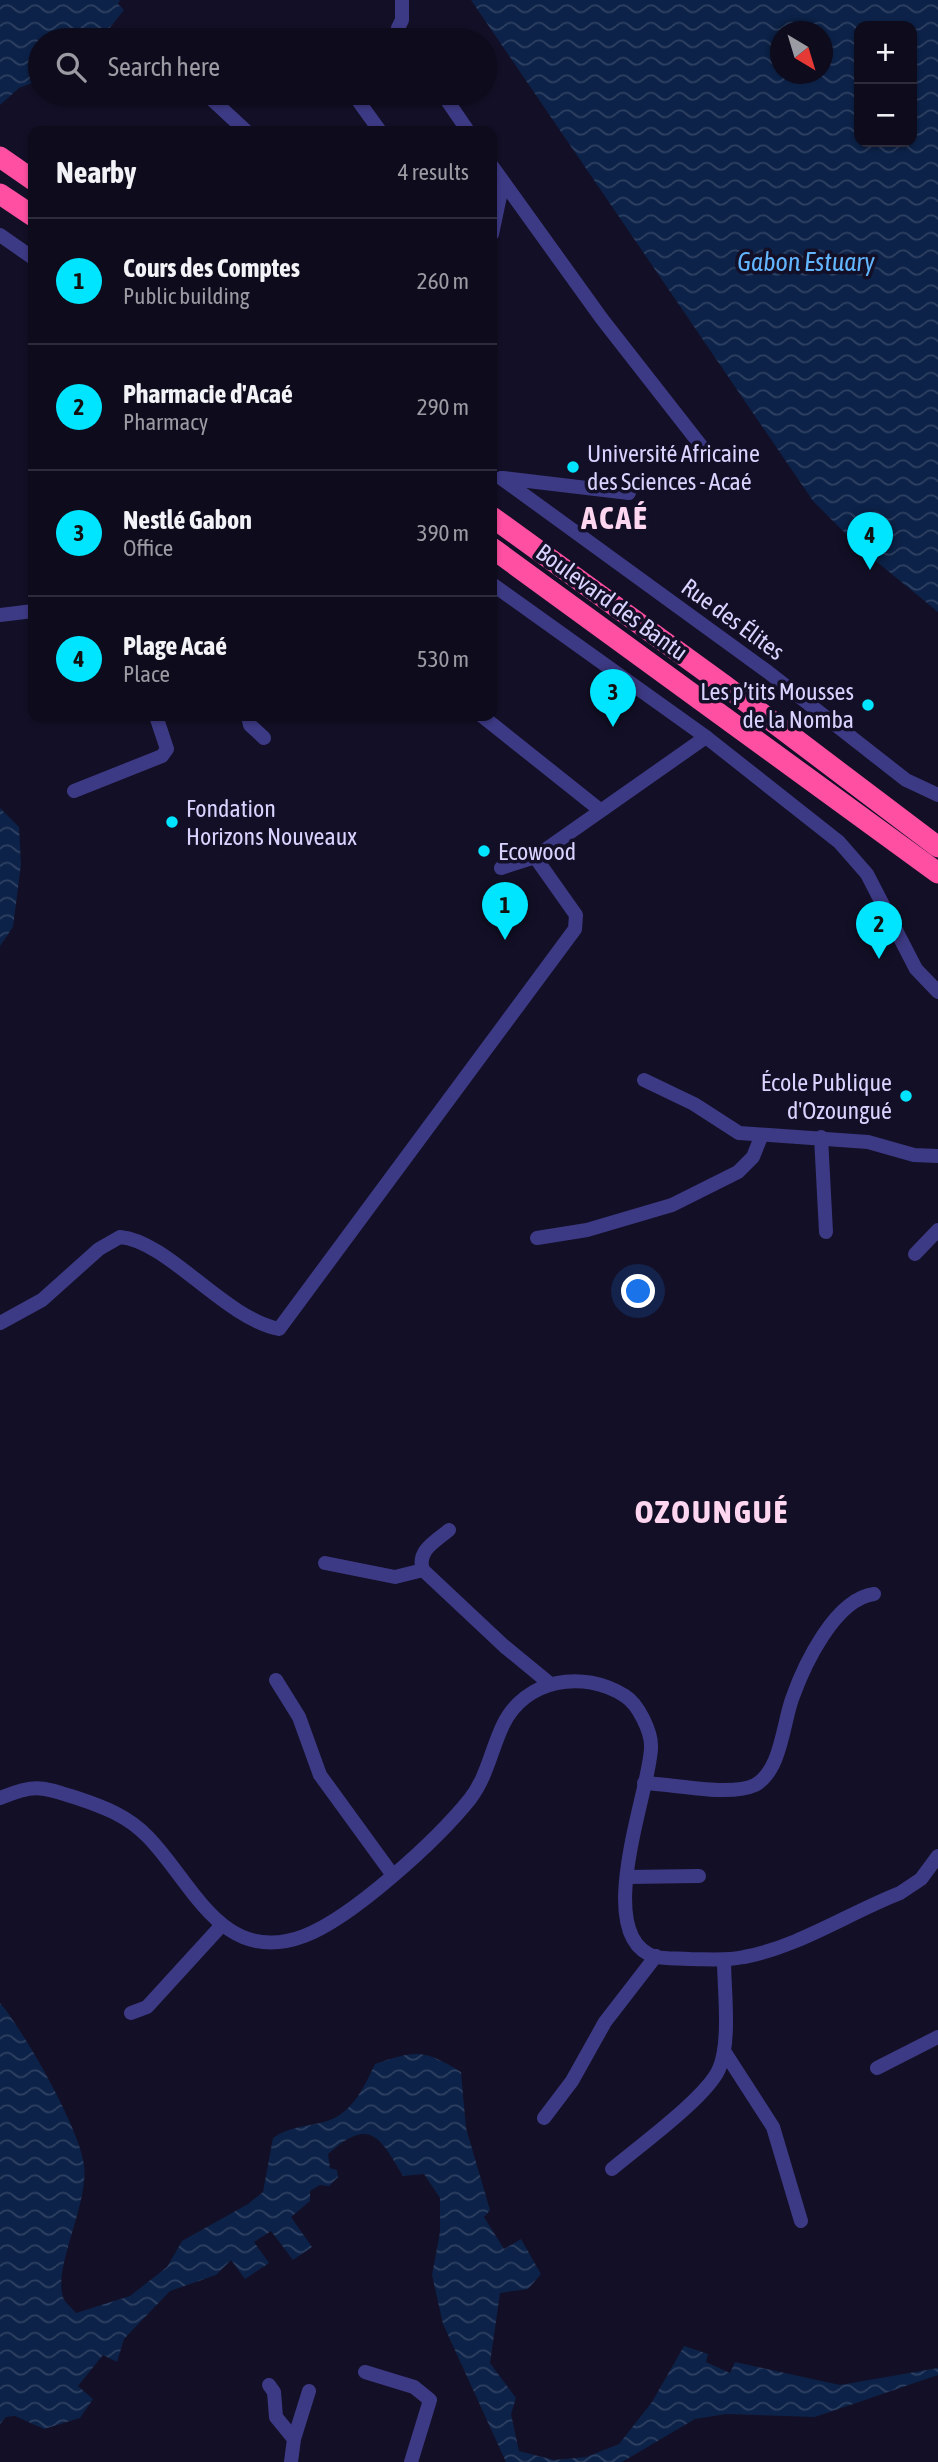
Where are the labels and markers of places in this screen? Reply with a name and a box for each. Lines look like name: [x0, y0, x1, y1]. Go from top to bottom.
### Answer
place label: Université Africaine des Sciences - Acaé: [587, 440, 760, 495]
marker: Université Africaine des Sciences - Acaé: [565, 459, 581, 475]
pin: 4: [847, 512, 893, 570]
pin: 3: [590, 669, 636, 727]
place label: Les p’tits Mousses de la Nomba: [700, 678, 854, 733]
marker: Les p’tits Mousses de la Nomba: [860, 697, 876, 713]
place label: Fondation Horizons Nouveaux: [186, 795, 357, 850]
marker: Fondation Horizons Nouveaux: [164, 814, 180, 830]
place label: Ecowood: [498, 838, 576, 865]
marker: Ecowood: [476, 843, 492, 859]
pin: 1: [482, 882, 528, 940]
pin: 2: [856, 901, 902, 959]
place label: École Publique d'Ozoungué: [761, 1069, 892, 1124]
marker: École Publique d'Ozoungué: [898, 1088, 914, 1104]

